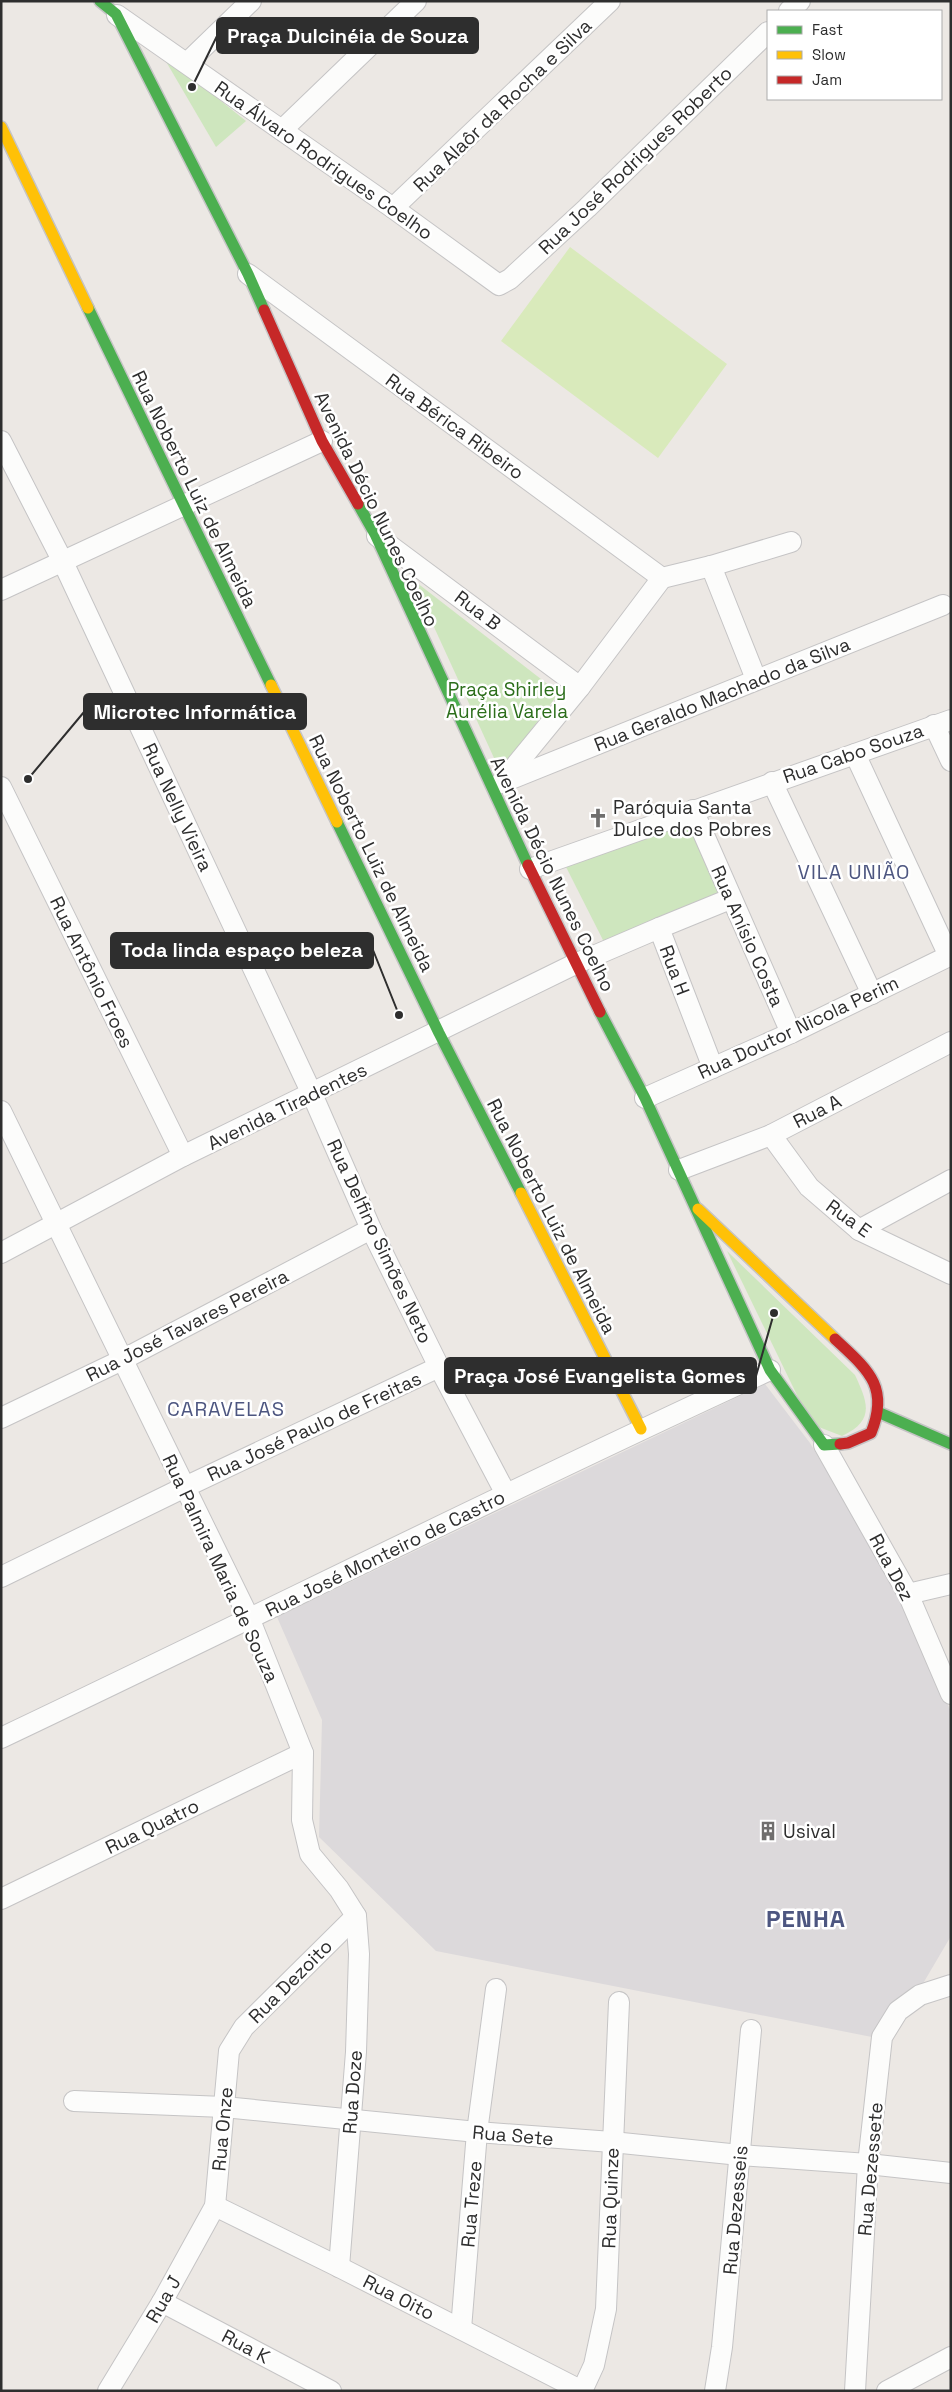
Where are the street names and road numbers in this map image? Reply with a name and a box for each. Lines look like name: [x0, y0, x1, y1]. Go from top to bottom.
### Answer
street label: Rua Alaôr da Rocha e Silva: [408, 13, 597, 197]
street label: Rua José Rodrigues Roberto: [533, 61, 738, 260]
street label: Rua Álvaro Rodrigues Coelho: [210, 75, 438, 246]
street label: Rua Noberto Luiz de Almeida: [126, 366, 263, 612]
street label: Rua Bérica Ribeiro: [380, 368, 529, 485]
street label: Avenida Décio Nunes Coelho: [309, 387, 445, 631]
street label: Rua B: [449, 585, 506, 636]
street label: Rua Geraldo Machado da Silva: [590, 632, 854, 757]
street label: Rua Cabo Souza: [780, 718, 927, 789]
street label: Rua Noberto Luiz de Almeida: [303, 730, 440, 976]
street label: Rua Nelly Vieira: [137, 739, 218, 876]
street label: Avenida Décio Nunes Coelho: [485, 752, 621, 996]
street label: Rua Anísio Costa: [705, 862, 790, 1011]
street label: Rua Antônio Froes: [44, 892, 139, 1052]
street label: Rua H: [654, 941, 696, 999]
street label: Rua Doutor Nicola Perim: [694, 970, 903, 1085]
street label: Avenida Tiradentes: [203, 1057, 371, 1156]
street label: Rua A: [789, 1089, 846, 1134]
street label: Rua Noberto Luiz de Almeida: [481, 1094, 622, 1338]
street label: Rua Delfino Simões Neto: [321, 1135, 438, 1348]
street label: Rua E: [821, 1194, 876, 1243]
street label: Rua José Tavares Pereira: [82, 1263, 293, 1387]
street label: Rua José Paulo de Freitas: [203, 1366, 425, 1487]
street label: Rua Palmira Maria de Souza: [157, 1450, 285, 1686]
street label: Rua José Monteiro de Castro: [261, 1484, 509, 1623]
street label: Rua Dez: [863, 1529, 920, 1605]
street label: Rua Quatro: [101, 1793, 203, 1860]
street label: Rua Dezoito: [243, 1934, 338, 2029]
street label: Rua Doze: [337, 2049, 368, 2135]
street label: Rua Onze: [206, 2086, 239, 2172]
street label: Rua Dezessete: [852, 2101, 889, 2237]
street label: Rua Sete: [471, 2119, 555, 2152]
street label: Rua Dezesseis: [717, 2144, 754, 2276]
street label: Rua Quinze: [596, 2147, 625, 2249]
street label: Rua Treze: [455, 2160, 488, 2249]
street label: Rua Oito: [359, 2269, 439, 2326]
street label: Rua J: [140, 2271, 187, 2327]
street label: Rua K: [217, 2323, 275, 2370]

